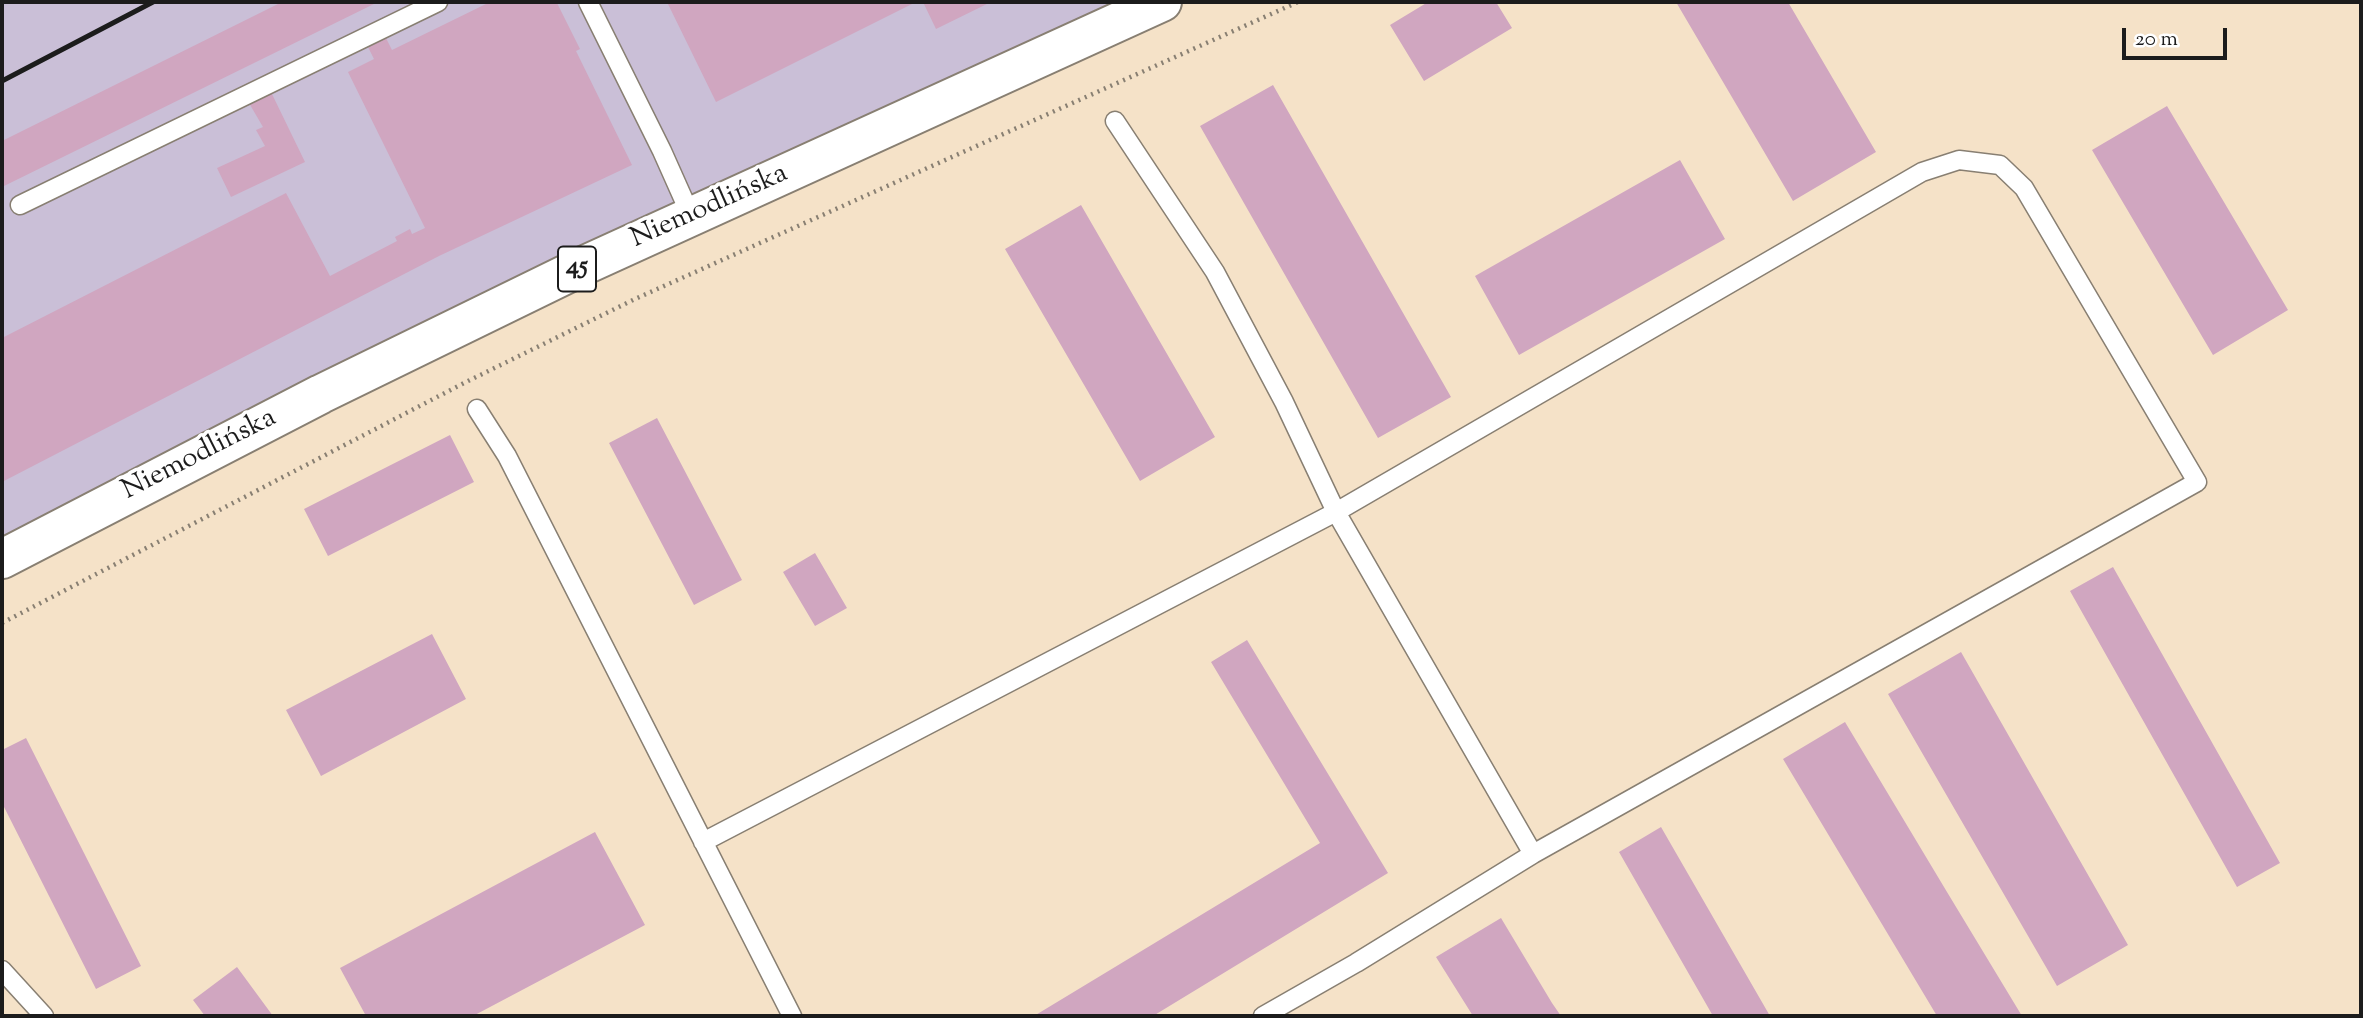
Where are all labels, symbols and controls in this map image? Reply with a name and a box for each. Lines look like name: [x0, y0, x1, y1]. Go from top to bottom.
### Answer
scale bar: [2125, 14, 2230, 58]
text: 20 m: [2135, 25, 2178, 55]
street label: Niemodlińska: [626, 158, 794, 258]
road number: 45: [558, 246, 596, 292]
street label: Niemodlińska: [117, 403, 283, 509]

